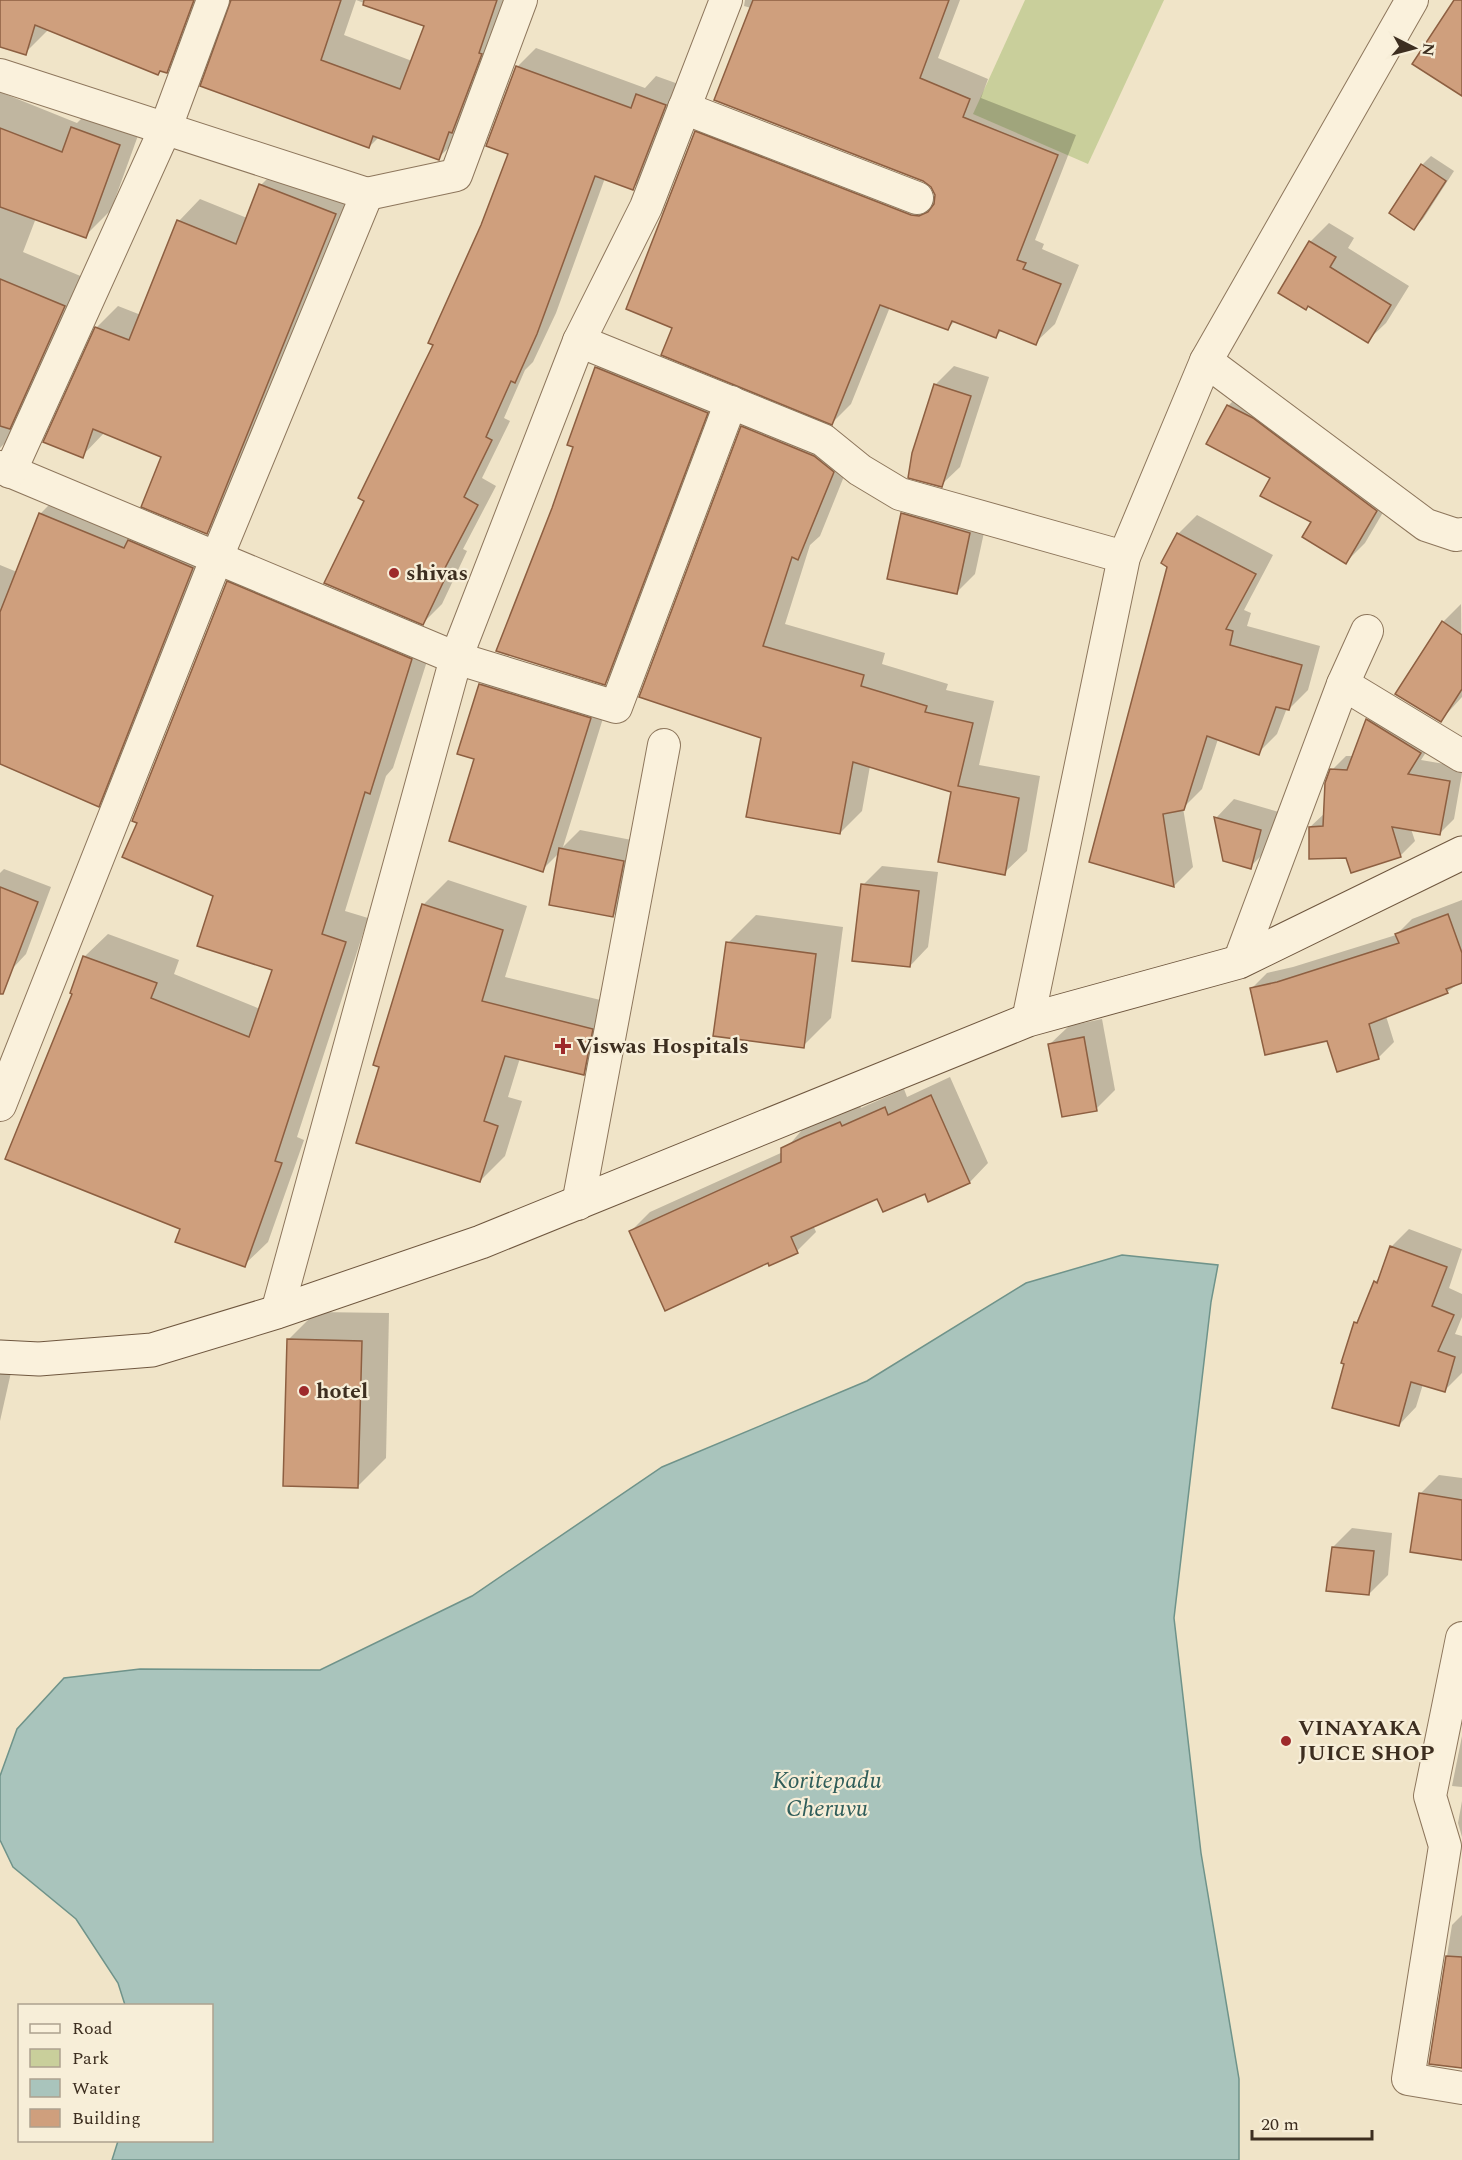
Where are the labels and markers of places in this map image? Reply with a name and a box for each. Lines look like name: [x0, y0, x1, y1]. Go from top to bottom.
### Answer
place label: shivas: [406, 557, 468, 590]
marker: shivas: [387, 566, 401, 580]
place label: Viswas Hospitals: [576, 1030, 749, 1063]
marker: Viswas Hospitals: [554, 1037, 572, 1055]
place label: hotel: [316, 1375, 368, 1408]
marker: hotel: [297, 1384, 311, 1398]
place label: VINAYAKA JUICE SHOP: [1298, 1712, 1435, 1770]
marker: VINAYAKA JUICE SHOP: [1279, 1734, 1293, 1748]

